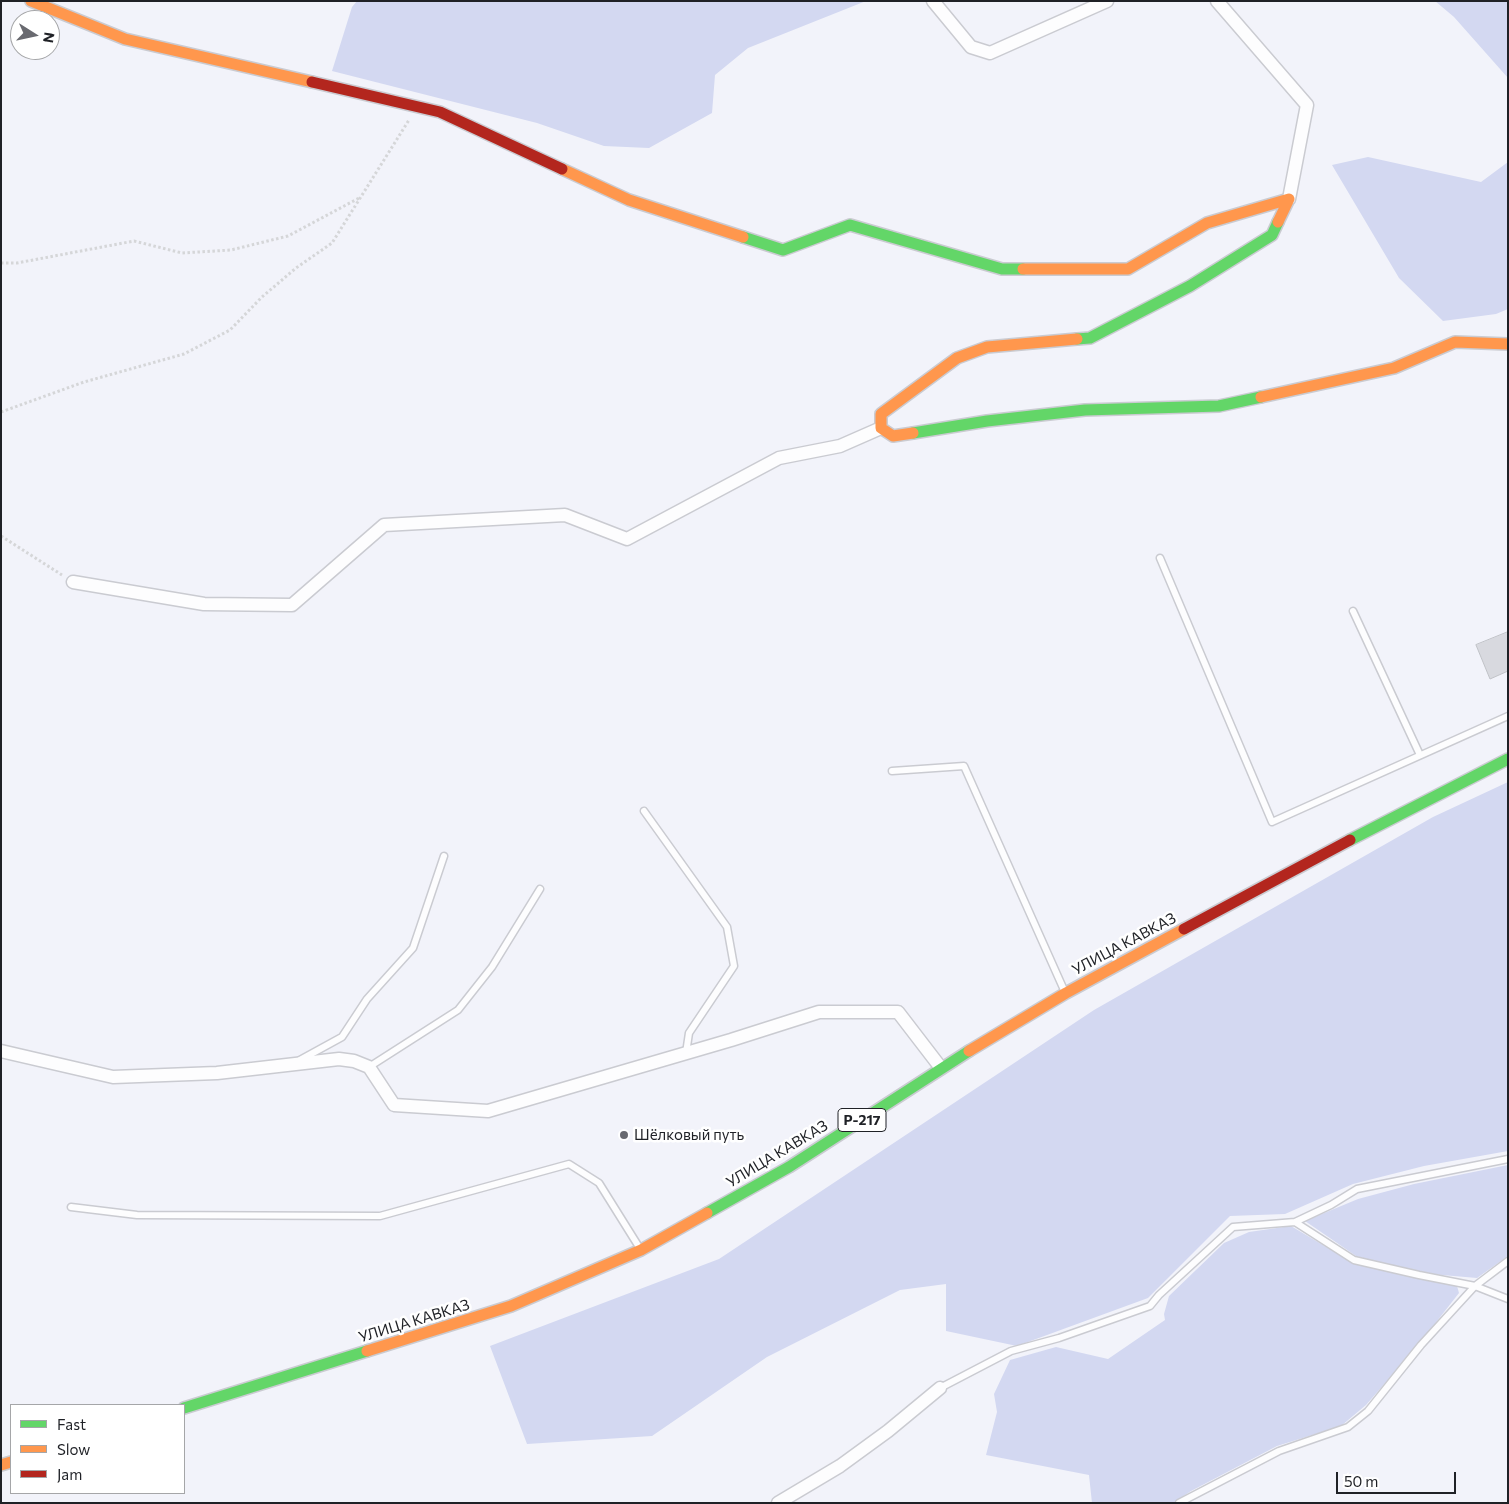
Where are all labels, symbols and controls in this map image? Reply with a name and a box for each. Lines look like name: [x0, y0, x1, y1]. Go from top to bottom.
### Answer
north arrow: [10, 10, 60, 60]
text: N: [40, 31, 59, 44]
street label: УЛИЦА КАВКАЗ: [1069, 909, 1179, 979]
road number: Р-217: [838, 1108, 886, 1132]
street label: УЛИЦА КАВКАЗ: [723, 1117, 831, 1191]
place label: Шёлковый путь: [634, 1126, 744, 1144]
marker: Шёлковый путь: [618, 1129, 630, 1141]
street label: УЛИЦА КАВКАЗ: [356, 1296, 472, 1346]
legend: [10, 1404, 185, 1494]
text: Fast: [57, 1415, 86, 1433]
text: Slow: [57, 1440, 90, 1458]
scale bar: [1339, 1462, 1459, 1494]
text: Jam: [57, 1465, 82, 1483]
text: 50 m: [1344, 1472, 1378, 1490]

